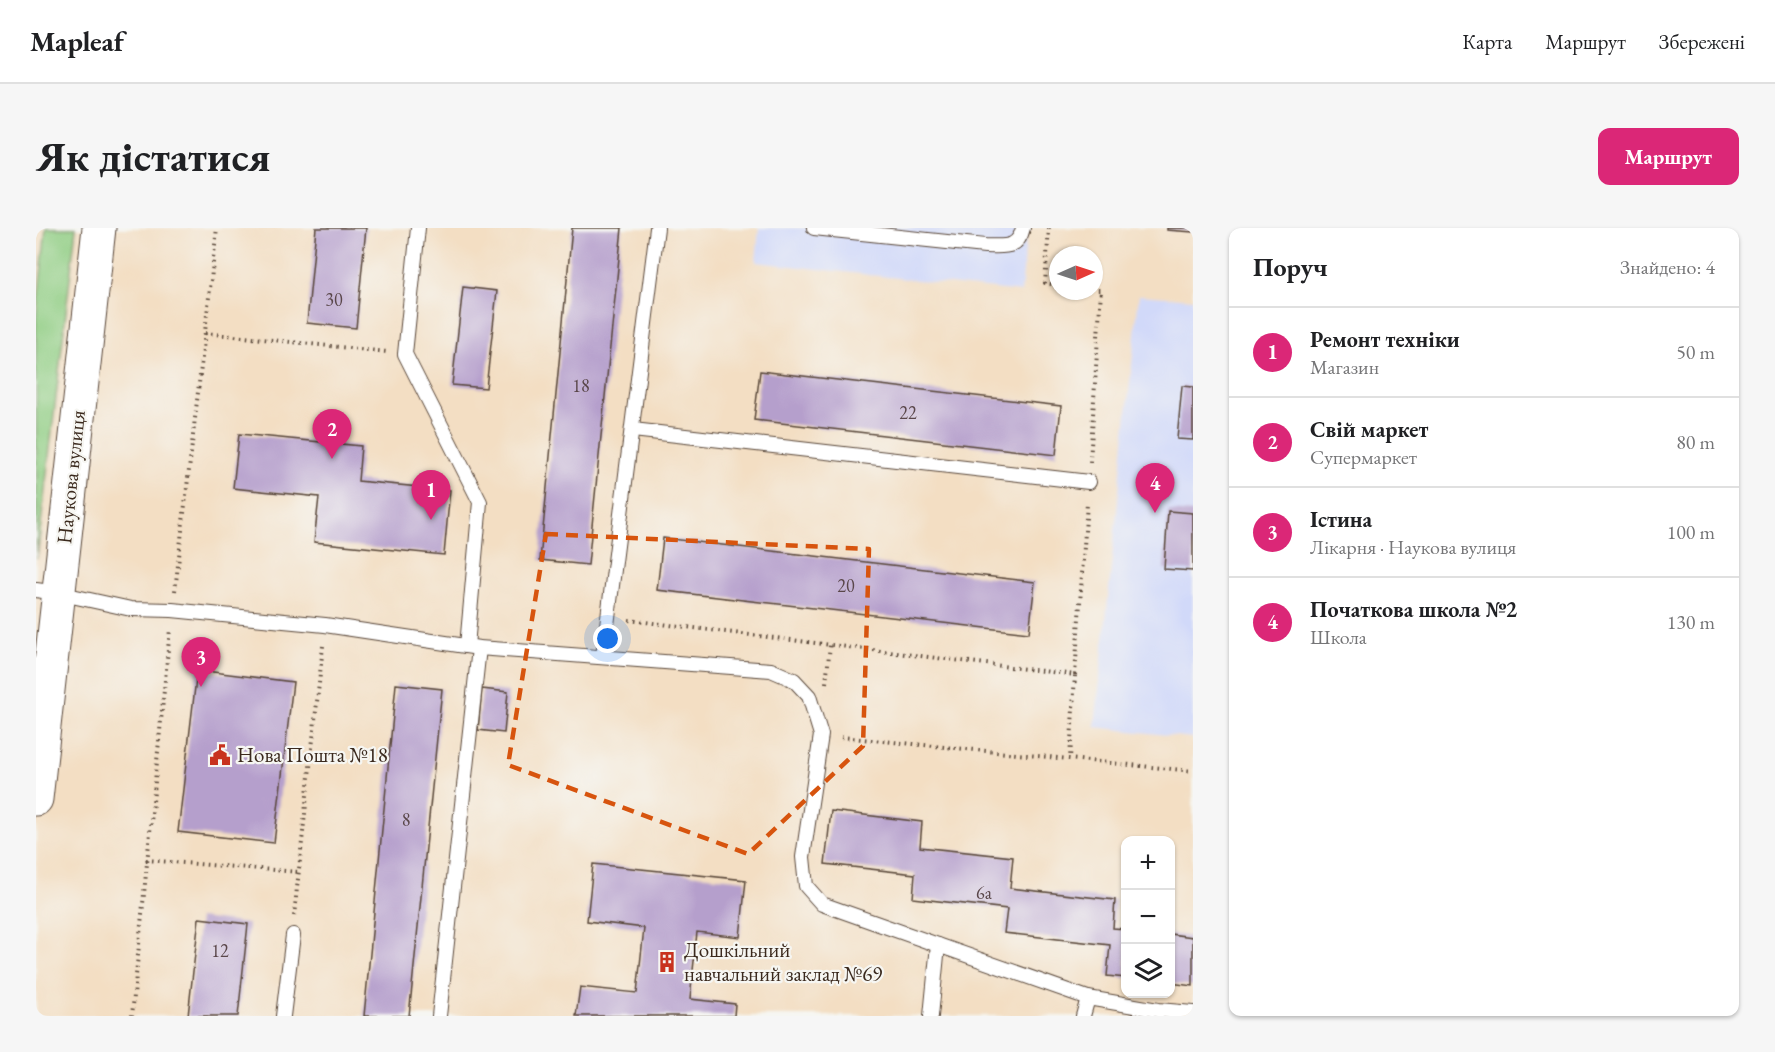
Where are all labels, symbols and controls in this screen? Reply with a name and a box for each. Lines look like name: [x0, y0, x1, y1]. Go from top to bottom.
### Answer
text: Mapleaf: [30, 23, 124, 59]
text: Карта: [1462, 28, 1512, 55]
text: Маршрут: [1545, 28, 1626, 55]
text: Збережені: [1659, 28, 1745, 55]
button: Маршрут: [1598, 128, 1739, 185]
text: Як дістатися: [36, 129, 270, 184]
north arrow: [1049, 246, 1103, 300]
text: Поруч: [1253, 250, 1328, 284]
text: Знайдено: 4: [1620, 254, 1715, 280]
house number: 30: [325, 288, 343, 311]
text: Ремонт техніки: [1310, 325, 1460, 354]
text: 1: [1267, 339, 1278, 365]
text: 50 m: [1676, 339, 1715, 365]
text: Магазин: [1310, 354, 1379, 380]
house number: 18: [572, 374, 590, 397]
house number: 22: [899, 401, 917, 424]
street label: Наукова вулиця: [50, 409, 91, 545]
pin: 2: [312, 410, 352, 459]
text: Свiй маркет: [1310, 415, 1428, 444]
text: 2: [1267, 429, 1278, 455]
text: 80 m: [1676, 429, 1715, 455]
text: Супермаркет: [1310, 444, 1417, 470]
pin: 4: [1136, 464, 1174, 513]
pin: 1: [412, 470, 450, 520]
text: Істина: [1310, 505, 1372, 534]
text: 3: [1267, 519, 1278, 545]
text: 100 m: [1667, 519, 1715, 545]
text: Лікарня · Наукова вулиця: [1310, 534, 1516, 560]
house number: 20: [837, 574, 855, 597]
text: Початкова школа №2: [1310, 595, 1517, 624]
text: 4: [1267, 609, 1278, 635]
text: 130 m: [1667, 609, 1715, 635]
your location: [593, 624, 622, 653]
text: Школа: [1310, 624, 1367, 650]
pin: 3: [182, 638, 220, 687]
place label: Нова Пошта №18: [237, 741, 388, 768]
public building icon: Нова Пошта №18: [208, 743, 232, 767]
house number: 8: [402, 808, 410, 831]
map controls: [1121, 836, 1175, 998]
button: +: [1121, 836, 1175, 890]
house number: 6а: [976, 881, 993, 904]
button: −: [1121, 890, 1175, 944]
place label: Дошкільний навчальний заклад №69: [684, 936, 882, 987]
house number: 12: [211, 939, 229, 962]
button: layers: [1121, 944, 1175, 998]
building icon: Дошкільний навчальний заклад №69: [655, 950, 679, 974]

